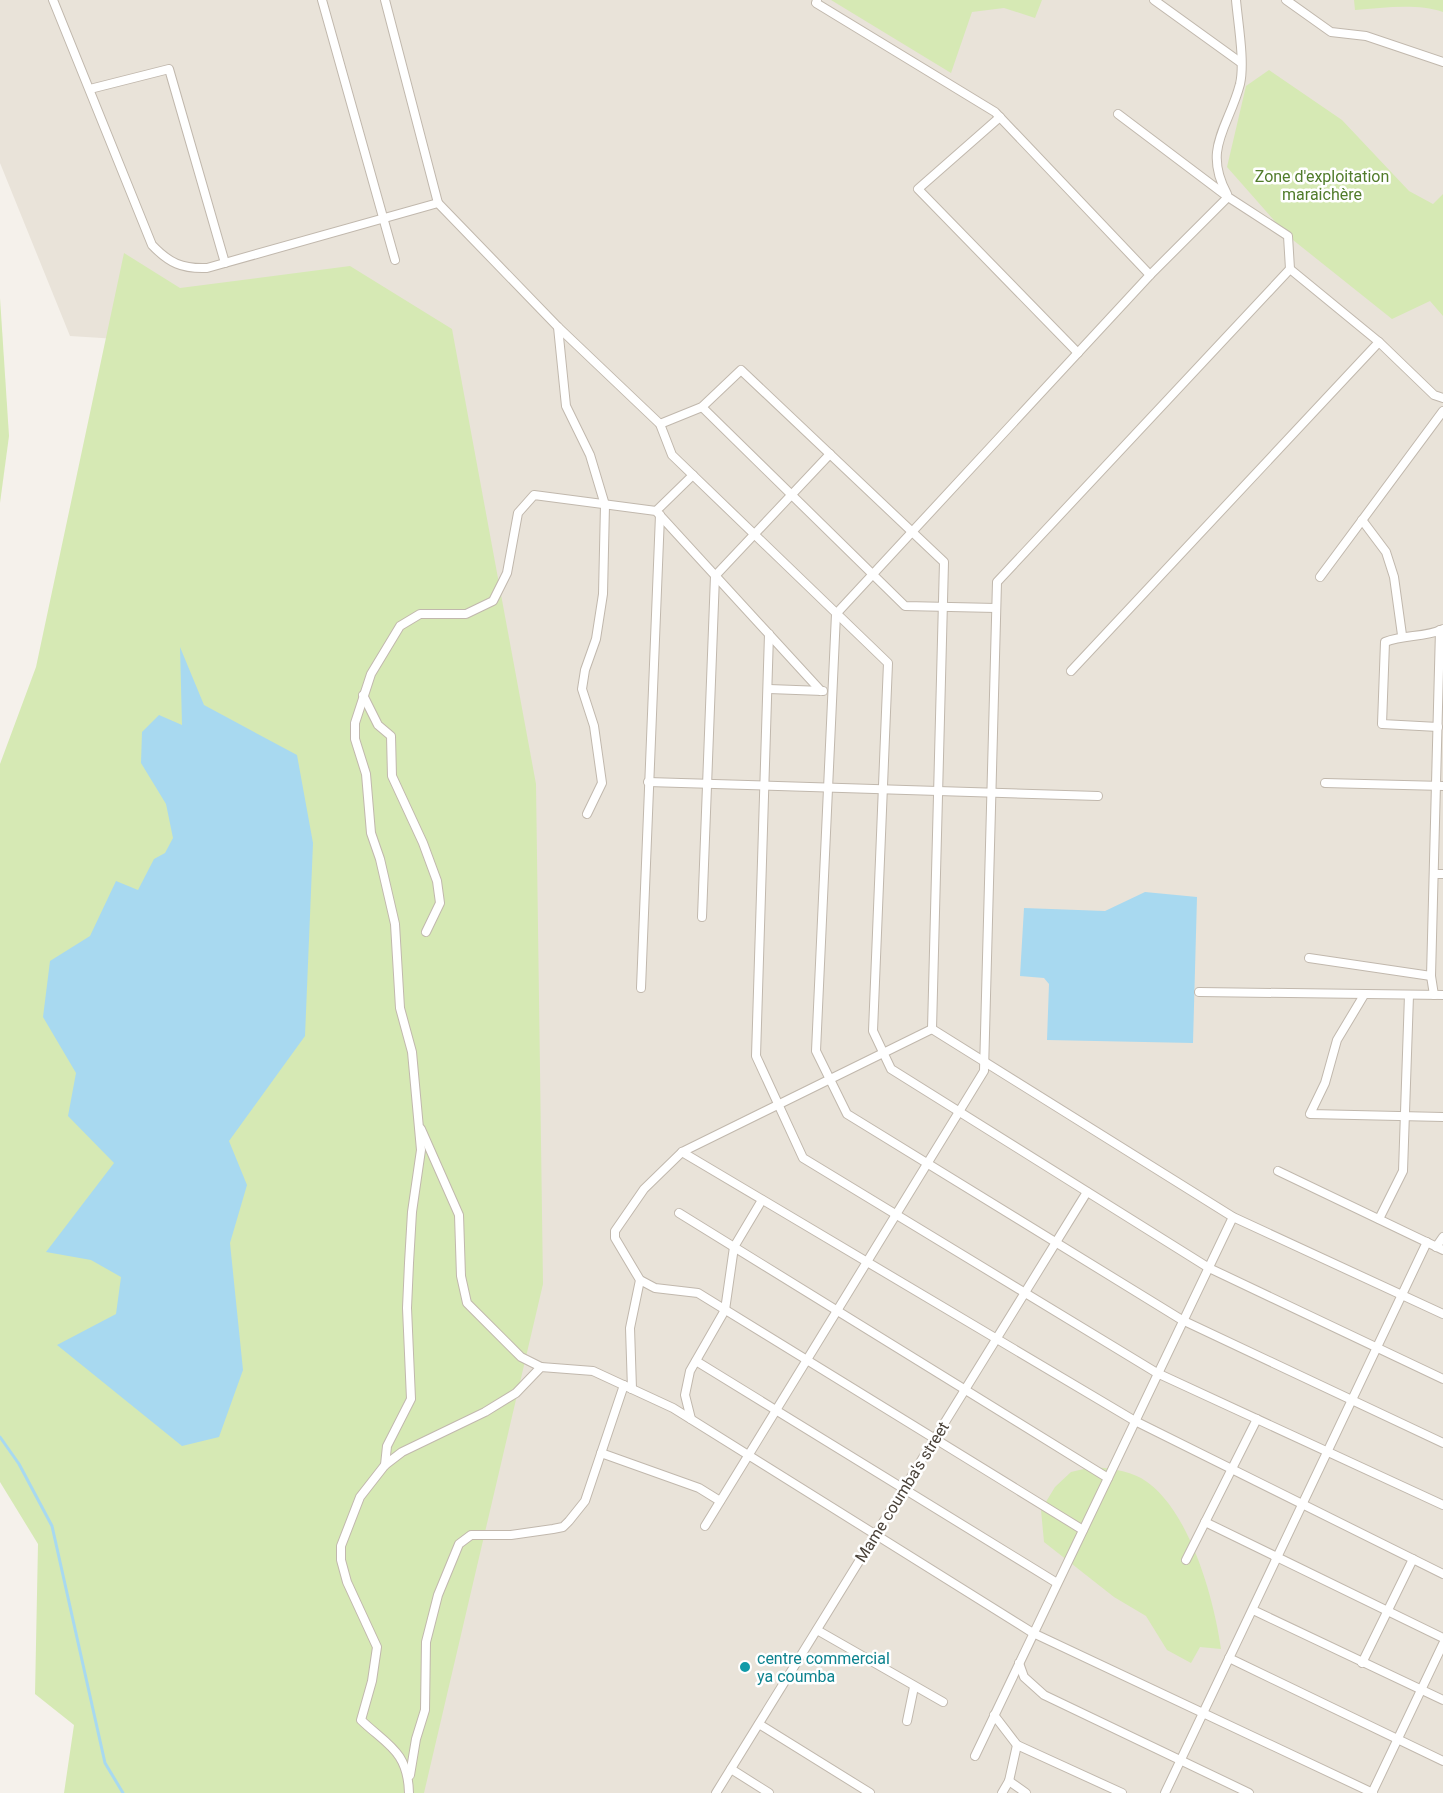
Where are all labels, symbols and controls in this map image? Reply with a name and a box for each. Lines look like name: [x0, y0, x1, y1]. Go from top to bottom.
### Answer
park label: Zone d'exploitation maraichère: [1255, 167, 1389, 204]
street label: Mame coumba's street: [851, 1418, 953, 1566]
place label: centre commercial ya coumba: [757, 1649, 890, 1686]
marker: centre commercial ya coumba: [738, 1660, 752, 1674]

